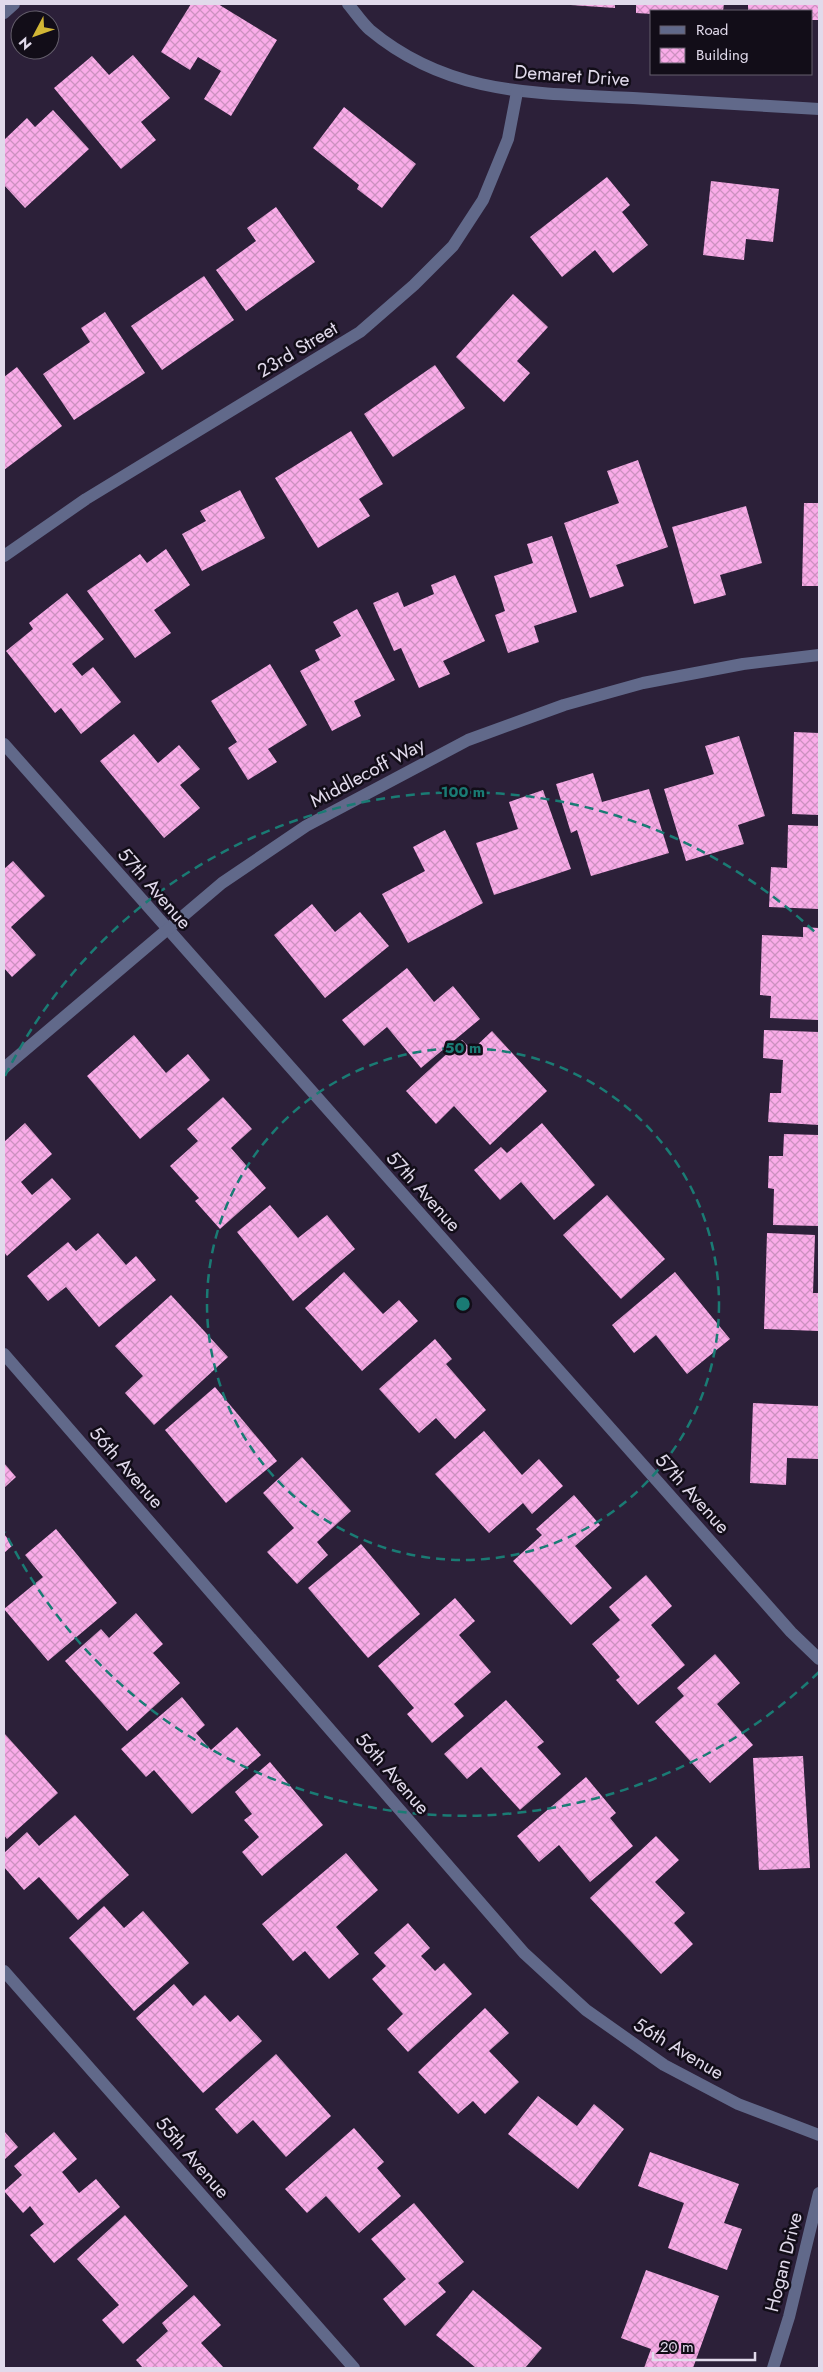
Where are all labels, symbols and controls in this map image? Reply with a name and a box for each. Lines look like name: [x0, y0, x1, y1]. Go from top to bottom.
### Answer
north arrow: [10, 10, 60, 60]
legend: [650, 10, 813, 75]
text: Road: [696, 19, 728, 41]
text: N: [14, 33, 36, 54]
text: Building: [696, 44, 748, 66]
street label: Demaret Drive: [514, 58, 631, 93]
street label: 23rd Street: [252, 315, 343, 384]
street label: Middlecoff Way: [305, 731, 430, 814]
text: 100 m: [441, 781, 485, 803]
street label: 57th Avenue: [112, 842, 198, 935]
text: 50 m: [445, 1037, 481, 1059]
street label: 57th Avenue: [380, 1145, 467, 1238]
centre of rings: [454, 1295, 472, 1313]
street label: 56th Avenue: [83, 1420, 170, 1514]
street label: 57th Avenue: [649, 1447, 736, 1540]
street label: 56th Avenue: [349, 1726, 436, 1820]
street label: 56th Avenue: [628, 2011, 729, 2086]
street label: 55th Avenue: [149, 2110, 236, 2204]
street label: Hogan Drive: [758, 2209, 809, 2315]
scale bar: [653, 2330, 756, 2362]
text: 20 m: [660, 2336, 694, 2358]

